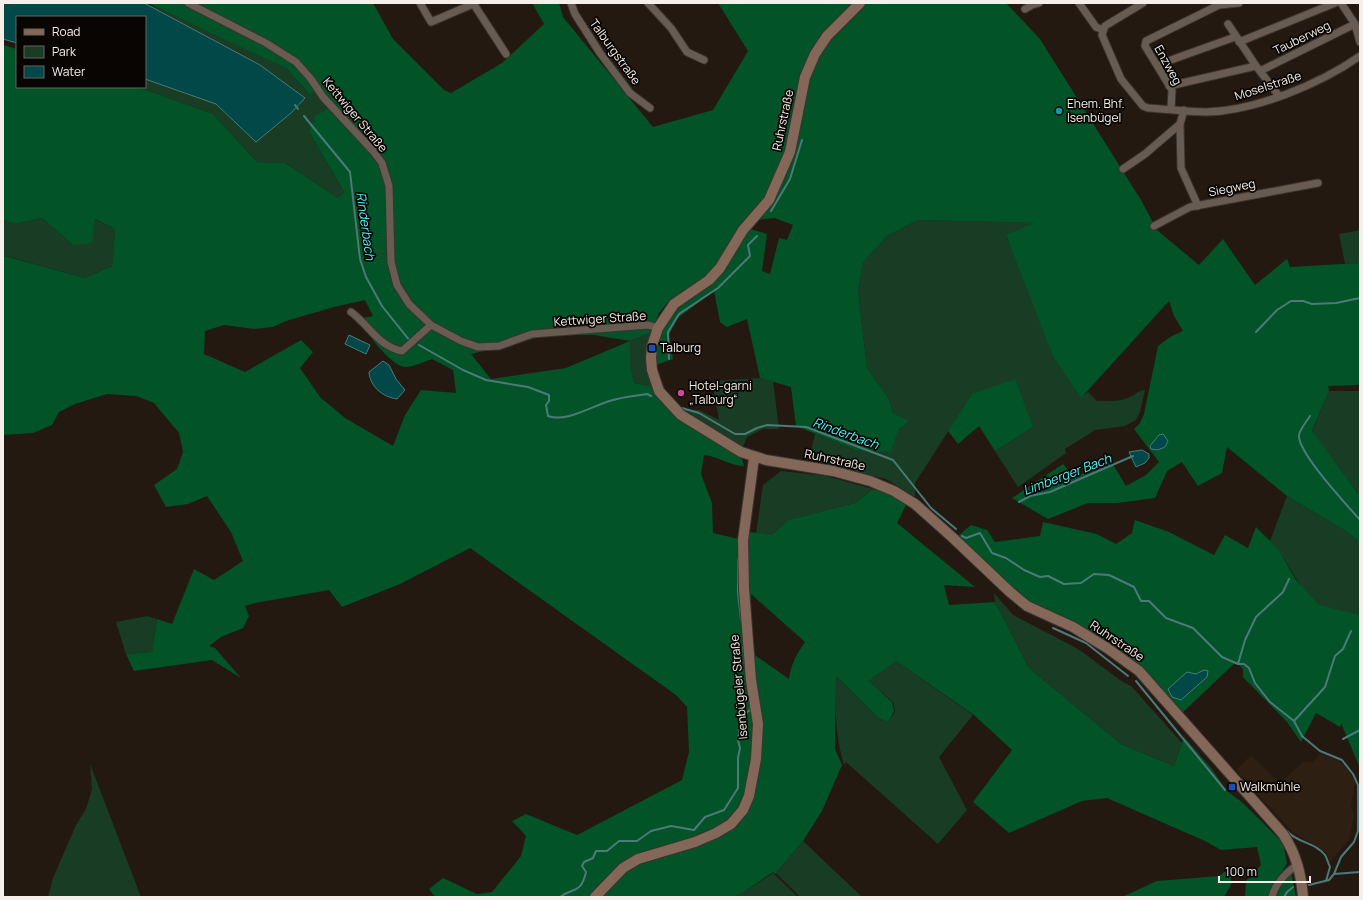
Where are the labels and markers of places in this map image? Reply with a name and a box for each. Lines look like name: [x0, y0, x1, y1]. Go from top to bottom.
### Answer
place label: Ehem. Bhf. Isenbügel: [1067, 95, 1125, 126]
marker: Ehem. Bhf. Isenbügel: [1054, 106, 1064, 116]
place label: Talburg: [660, 339, 701, 356]
marker: Talburg: [647, 343, 657, 353]
place label: Hotel-garni „Talburg“: [689, 377, 752, 408]
marker: Hotel-garni „Talburg“: [676, 388, 686, 398]
place label: Walkmühle: [1240, 778, 1300, 795]
marker: Walkmühle: [1227, 782, 1237, 792]

